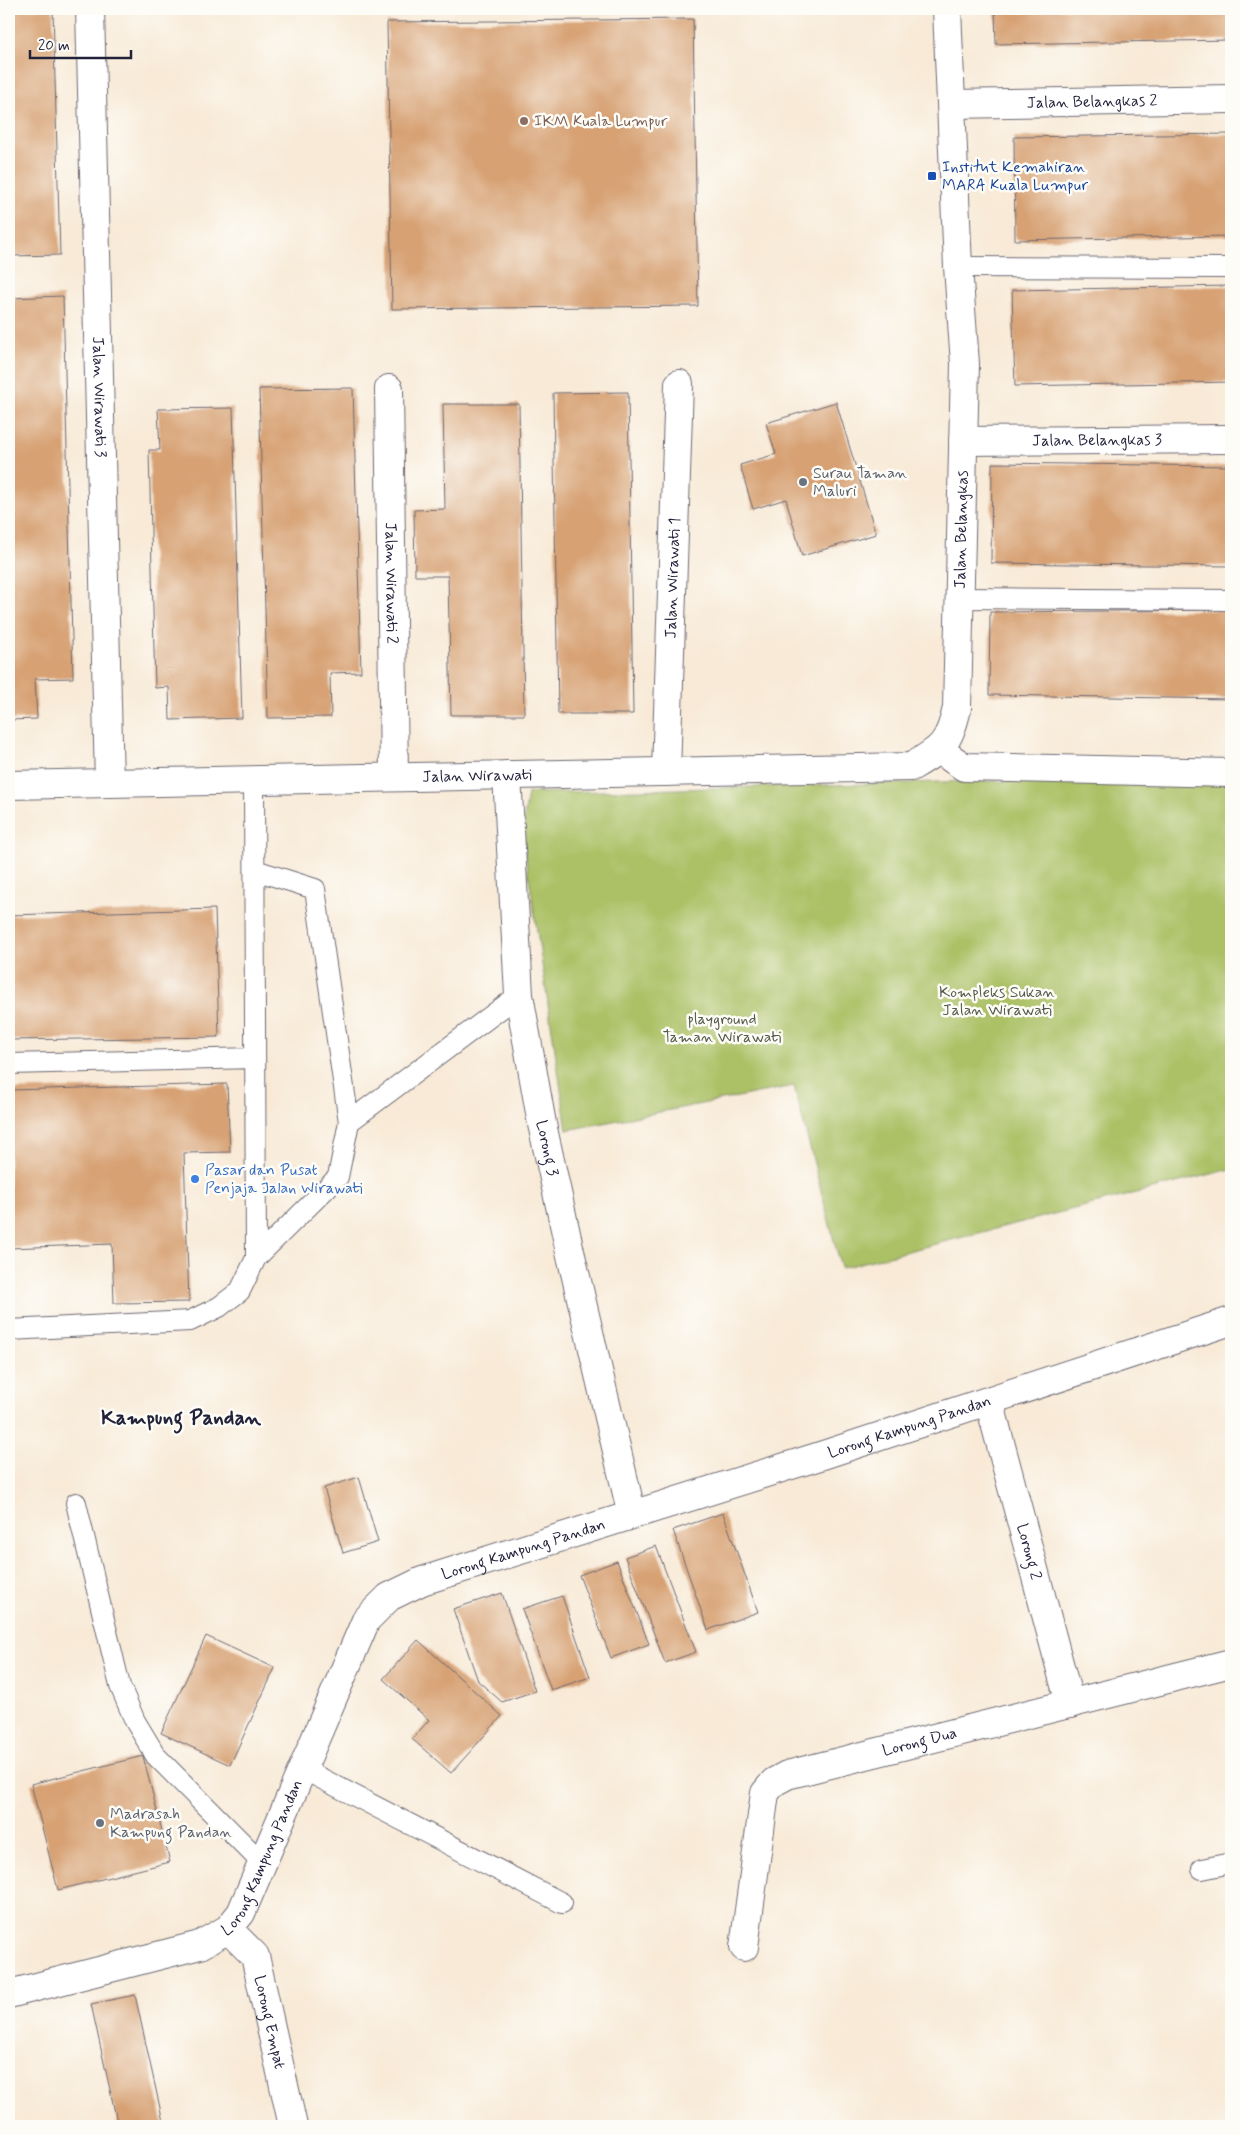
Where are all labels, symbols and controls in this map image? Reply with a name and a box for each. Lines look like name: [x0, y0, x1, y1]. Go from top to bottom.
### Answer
scale bar: [30, 28, 131, 60]
text: 20 m: [38, 36, 70, 56]
street label: Jalan Belangkas 2: [1026, 90, 1158, 113]
place label: IKM Kuala Lumpur: [534, 111, 668, 132]
marker: IKM Kuala Lumpur: [518, 115, 530, 127]
place label: Institut Kemahiran MARA Kuala Lumpur: [942, 157, 1088, 196]
marker: Institut Kemahiran MARA Kuala Lumpur: [926, 170, 938, 182]
street label: Jalan Wirawati 3: [88, 336, 112, 458]
street label: Jalan Belangkas 3: [1032, 429, 1162, 451]
place label: Surau Taman Maluri: [813, 463, 908, 502]
street label: Jalan Belangkas: [949, 470, 973, 589]
marker: Surau Taman Maluri: [797, 476, 809, 488]
street label: Jalan Wirawati 1: [660, 517, 685, 639]
street label: Jalan Wirawati 2: [380, 522, 403, 644]
street label: Jalan Wirawati: [422, 764, 532, 787]
park label: Kompleks Sukan Jalan Wirawati: [939, 982, 1056, 1021]
park label: playground Taman Wirawati: [663, 1009, 781, 1048]
street label: Lorong 3: [531, 1118, 564, 1178]
place label: Pasar dan Pusat Penjaja Jalan Wirawati: [205, 1160, 362, 1199]
marker: Pasar dan Pusat Penjaja Jalan Wirawati: [189, 1173, 201, 1185]
street label: Lorong Kampung Pandan: [825, 1390, 994, 1463]
district label: Kampung Pandan: [101, 1404, 262, 1434]
street label: Lorong Kampung Pandan: [439, 1514, 608, 1585]
street label: Lorong 2: [1012, 1521, 1047, 1582]
street label: Lorong Dua: [880, 1722, 959, 1761]
street label: Lorong Kampung Pandan: [218, 1776, 307, 1941]
place label: Madrasah Kampung Pandan: [110, 1804, 232, 1844]
marker: Madrasah Kampung Pandan: [94, 1817, 106, 1829]
street label: Lorong Empat: [249, 1973, 290, 2071]

